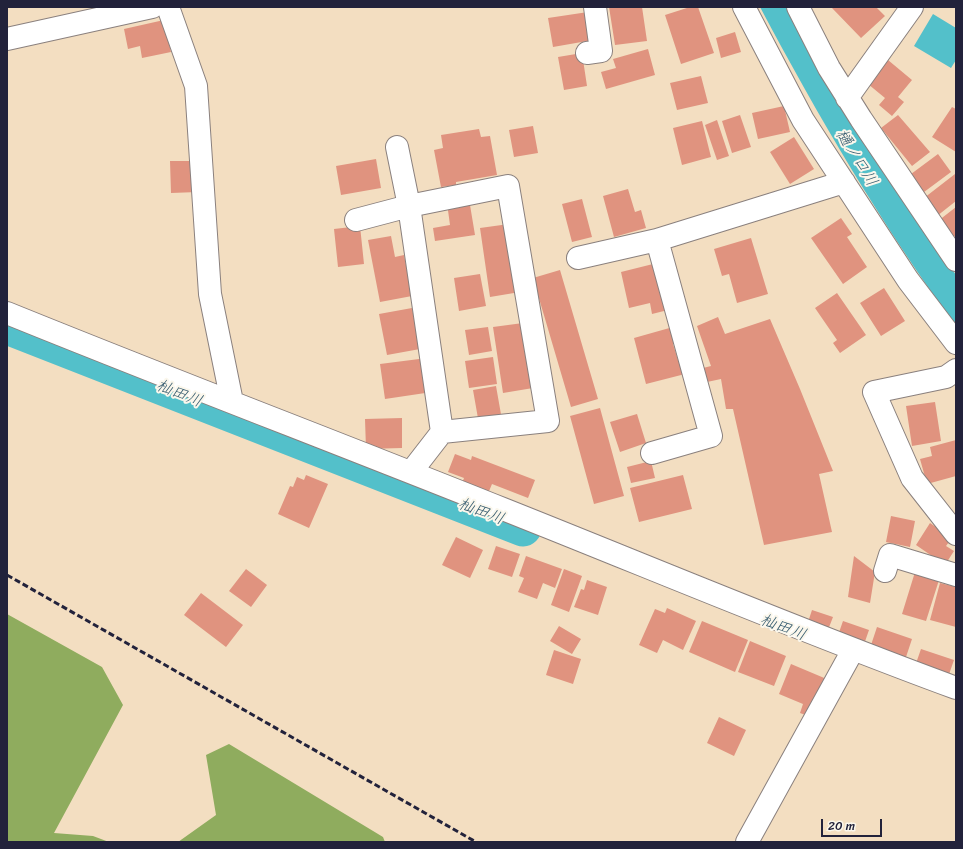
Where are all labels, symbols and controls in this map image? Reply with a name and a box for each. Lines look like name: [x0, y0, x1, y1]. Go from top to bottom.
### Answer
water label: 樋ノ口川: [831, 126, 881, 190]
water label: 杣田川: [153, 376, 205, 412]
water label: 杣田川: [455, 494, 507, 530]
water label: 杣田川: [757, 610, 809, 646]
scale bar: [823, 811, 884, 837]
text: 20 m: [828, 815, 855, 837]

